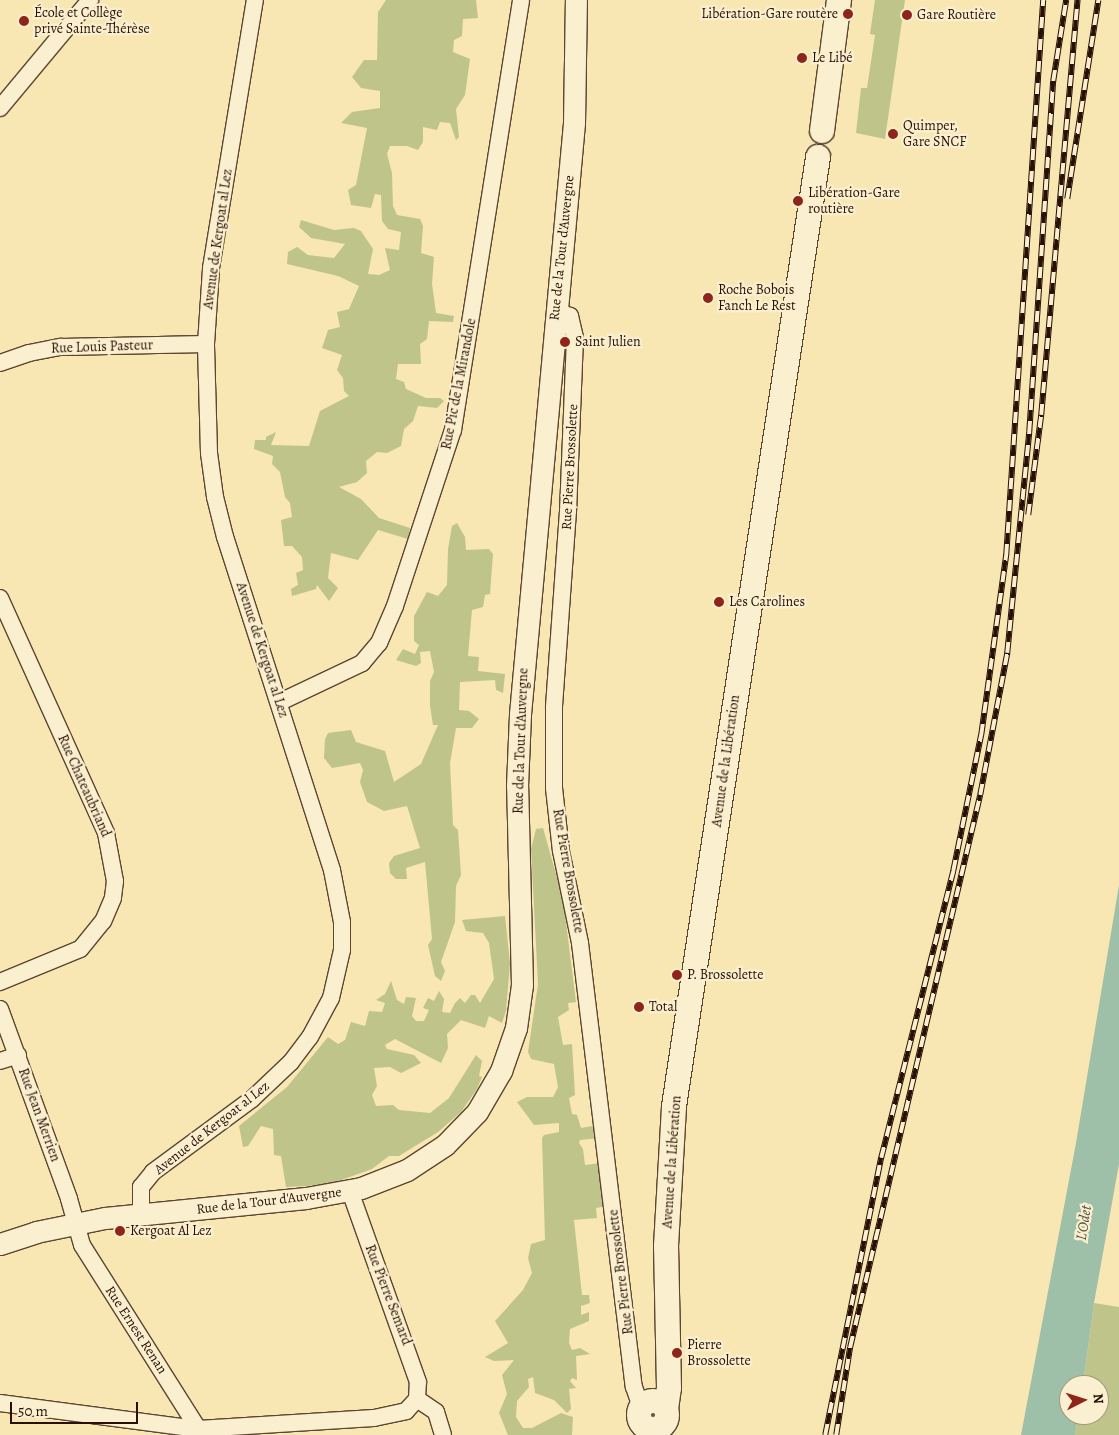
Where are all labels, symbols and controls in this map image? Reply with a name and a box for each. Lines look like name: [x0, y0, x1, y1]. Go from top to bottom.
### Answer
place label: École et Collège privé Sainte-Thérèse: [34, 5, 150, 38]
place label: Libération-Gare routère: [701, 6, 838, 22]
place label: Gare Routière: [917, 7, 996, 23]
marker: Libération-Gare routère: [842, 8, 854, 20]
marker: Gare Routière: [901, 9, 913, 21]
marker: École et Collège privé Sainte-Thérèse: [18, 15, 30, 27]
place label: Le Libé: [812, 50, 853, 66]
marker: Le Libé: [796, 52, 808, 64]
place label: Quimper, Gare SNCF: [903, 118, 966, 150]
marker: Quimper, Gare SNCF: [887, 128, 899, 140]
street label: Avenue de Kergoat al Lez: [200, 168, 236, 310]
street label: Rue de la Tour d'Auvergne: [546, 174, 578, 322]
place label: Libération-Gare routière: [808, 185, 900, 218]
marker: Libération-Gare routière: [792, 195, 804, 207]
place label: Roche Bobois Fanch Le Rest: [718, 282, 796, 314]
marker: Roche Bobois Fanch Le Rest: [702, 292, 714, 304]
street label: Rue Pic de la Mirandole: [438, 317, 480, 451]
place label: Saint Julien: [575, 334, 641, 350]
marker: Saint Julien: [559, 336, 571, 348]
street label: Rue Louis Pasteur: [51, 337, 153, 357]
street label: Rue Pierre Brossolette: [558, 404, 582, 530]
street label: Avenue de Kergoat al Lez: [232, 580, 292, 720]
place label: Les Carolines: [729, 594, 805, 610]
marker: Les Carolines: [713, 596, 725, 608]
street label: Rue de la Tour d'Auvergne: [510, 668, 532, 814]
street label: Avenue de la Libération: [708, 694, 744, 828]
street label: Rue Chateaubriand: [54, 732, 114, 840]
street label: Rue Pierre Brossolette: [549, 807, 587, 935]
place label: P. Brossolette: [687, 967, 764, 983]
marker: P. Brossolette: [671, 969, 683, 981]
place label: Total: [649, 999, 677, 1015]
marker: Total: [633, 1001, 645, 1013]
street label: Rue Jean Merrien: [14, 1066, 64, 1164]
street label: Avenue de Kergoat al Lez: [151, 1078, 273, 1178]
street label: Avenue de la Libération: [659, 1095, 685, 1229]
street label: Rue de la Tour d'Auvergne: [195, 1184, 343, 1218]
water label: L'Odet: [1072, 1204, 1096, 1242]
street label: Rue Pierre Brossolette: [605, 1208, 637, 1336]
place label: Kergoat Al Lez: [130, 1223, 212, 1239]
marker: Kergoat Al Lez: [114, 1225, 126, 1237]
street label: Rue Pierre Semard: [361, 1242, 415, 1348]
street label: Rue Ernest Renan: [101, 1283, 171, 1377]
place label: Pierre Brossolette: [687, 1337, 751, 1370]
marker: Pierre Brossolette: [671, 1347, 683, 1359]
north arrow: [1059, 1375, 1109, 1425]
scale bar: [12, 1392, 140, 1424]
text: N: [1089, 1393, 1108, 1405]
text: 50 m: [18, 1401, 48, 1421]

